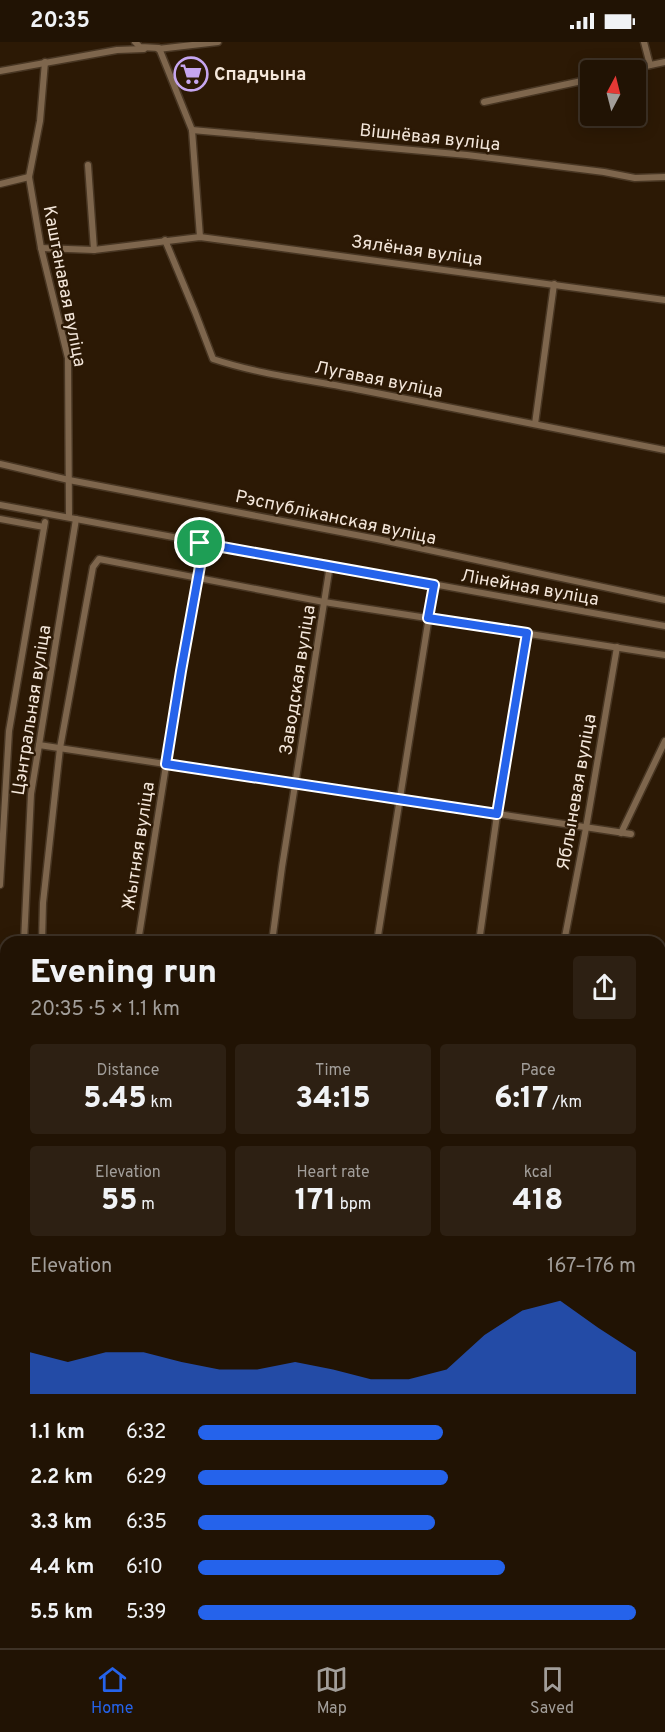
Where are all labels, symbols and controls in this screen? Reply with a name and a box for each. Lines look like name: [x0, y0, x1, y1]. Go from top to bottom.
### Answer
text: 20:35: [30, 8, 90, 35]
supermarket icon: Спадчына: [173, 56, 209, 92]
north arrow: [580, 60, 646, 126]
map controls: [580, 60, 646, 126]
place label: Спадчына: [214, 64, 306, 87]
street label: Вішнёвая вуліца: [358, 120, 501, 157]
street label: Каштанавая вуліца: [37, 204, 90, 369]
street label: Зялёная вуліца: [350, 231, 484, 272]
street label: Лугавая вуліца: [312, 357, 445, 404]
street label: Рэспубліканская вуліца: [233, 486, 438, 551]
pin: [174, 517, 225, 568]
icon: arrive: [183, 526, 216, 559]
street label: Лінейная вуліца: [459, 565, 601, 612]
street label: Заводская вуліца: [275, 603, 322, 757]
street label: Цэнтральная вуліца: [8, 623, 57, 797]
street label: Яблыневая вуліца: [552, 712, 603, 872]
street label: Жытняя вуліца: [118, 780, 161, 912]
text: Evening run: [30, 953, 217, 995]
button: share: [573, 956, 636, 1019]
text: 20:35 · 5 × 1.1 km: [30, 997, 180, 1023]
text: Distance: [97, 1061, 159, 1081]
text: Time: [315, 1061, 351, 1081]
text: Pace: [520, 1061, 556, 1081]
text: 5.45: [83, 1081, 147, 1118]
text: 34:15: [295, 1081, 371, 1118]
text: 6:17: [494, 1081, 548, 1118]
text: km: [147, 1093, 173, 1113]
text: /km: [548, 1093, 582, 1113]
text: Elevation: [95, 1163, 161, 1183]
text: Heart rate: [296, 1163, 370, 1183]
text: kcal: [524, 1163, 552, 1183]
text: 55: [101, 1183, 138, 1220]
text: 171: [295, 1183, 336, 1220]
text: 418: [513, 1183, 563, 1220]
text: m: [138, 1195, 155, 1215]
text: bpm: [336, 1195, 371, 1215]
text: Elevation: [30, 1254, 112, 1280]
text: 167–176 m: [547, 1254, 636, 1280]
text: 1.1 km: [30, 1420, 85, 1446]
text: 6:32: [126, 1420, 166, 1446]
text: 2.2 km: [30, 1465, 93, 1491]
text: 6:29: [126, 1465, 167, 1491]
text: 3.3 km: [30, 1510, 92, 1536]
text: 6:35: [126, 1510, 167, 1536]
text: 4.4 km: [30, 1555, 94, 1581]
text: 6:10: [126, 1555, 163, 1581]
text: 5.5 km: [30, 1600, 93, 1626]
text: 5:39: [126, 1600, 167, 1626]
tab: Home: [91, 1663, 133, 1719]
tab: Map: [315, 1663, 348, 1719]
tab: Saved: [530, 1663, 574, 1719]

